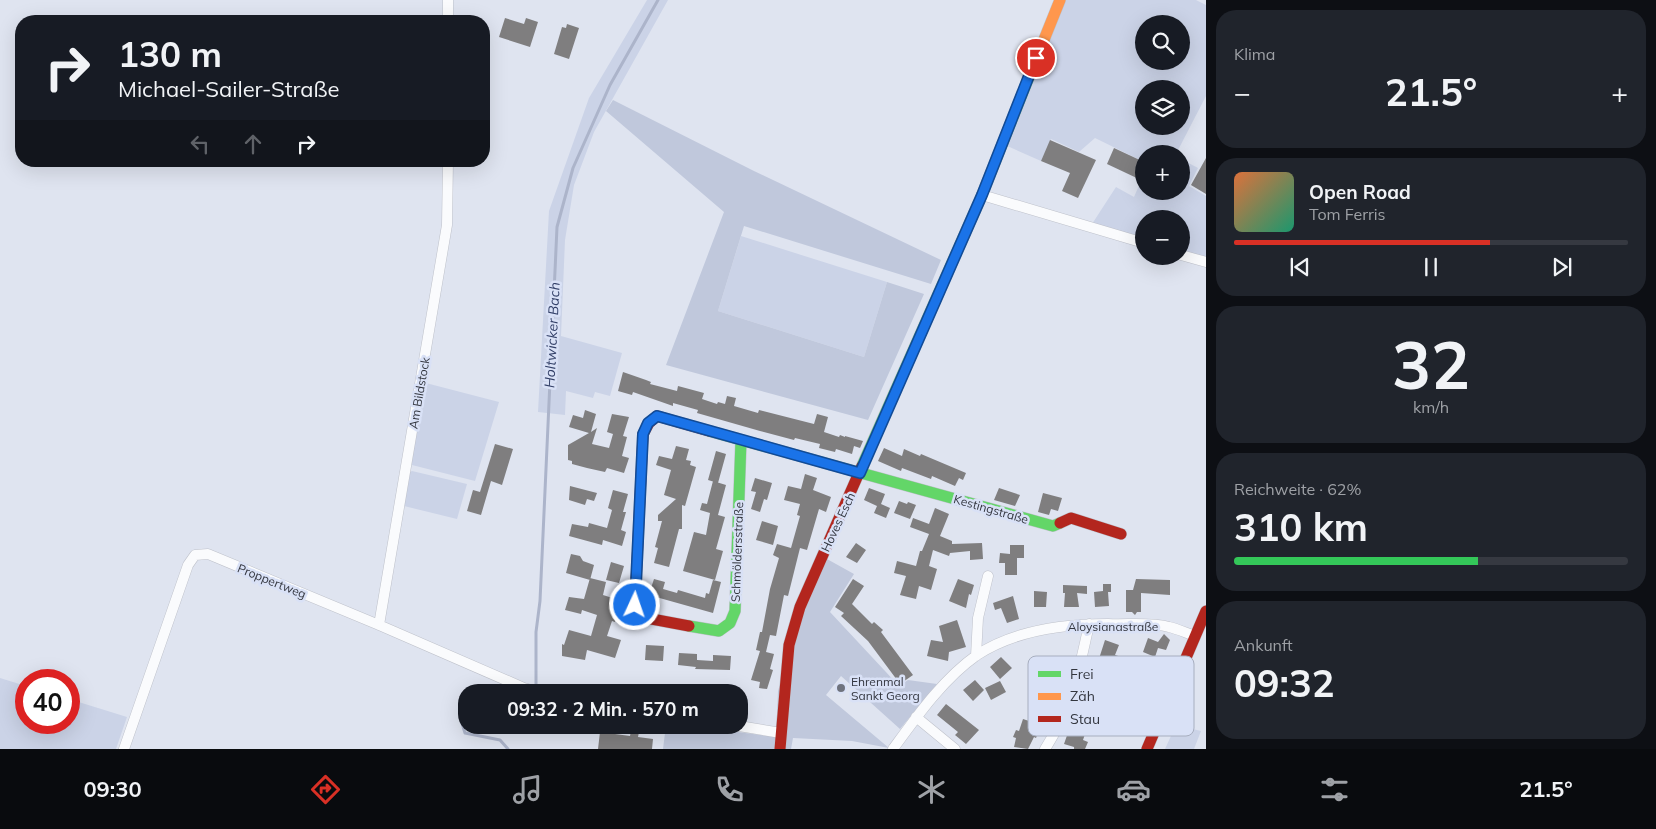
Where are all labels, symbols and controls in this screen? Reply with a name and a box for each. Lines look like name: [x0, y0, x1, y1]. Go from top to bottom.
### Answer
map controls: [1135, 15, 1190, 265]
button: search: [1135, 15, 1190, 70]
text: 130 m: [118, 32, 222, 76]
icon: right: [35, 35, 100, 100]
pin: [1015, 37, 1057, 79]
icon: arrive: [1022, 44, 1050, 72]
text: Klima: [1234, 44, 1275, 64]
text: 21.5°: [1385, 68, 1477, 116]
text: Michael-Sailer-Straße: [118, 75, 339, 103]
text: −: [1234, 75, 1251, 110]
text: +: [1611, 75, 1628, 110]
button: layers: [1135, 80, 1190, 135]
icon: left: [186, 130, 214, 158]
icon: ahead: [239, 130, 267, 158]
icon: right: [292, 130, 320, 158]
button: +: [1135, 145, 1190, 200]
text: Open Road: [1309, 180, 1411, 204]
text: Tom Ferris: [1309, 204, 1386, 224]
button: −: [1135, 210, 1190, 265]
icon: previous: [1286, 253, 1314, 281]
icon: pause: [1417, 253, 1445, 281]
icon: next: [1548, 253, 1576, 281]
water label: Holtwicker Bach: [540, 282, 564, 388]
text: 32: [1392, 324, 1470, 405]
street label: Am Bildstock: [405, 355, 433, 430]
text: km/h: [1413, 397, 1449, 417]
text: Reichweite · 62%: [1234, 479, 1361, 499]
street label: Hoves Esch: [818, 490, 858, 554]
street label: Kestingstraße: [952, 491, 1030, 527]
street label: Schmöldersstraße: [728, 502, 746, 602]
text: 310 km: [1234, 503, 1368, 551]
street label: Proppertweg: [235, 560, 309, 602]
position arrow: [608, 578, 660, 630]
street label: Aloysianastraße: [1068, 619, 1158, 634]
text: Ankunft: [1234, 635, 1293, 655]
legend: [1028, 656, 1194, 736]
text: 09:32: [1234, 659, 1335, 707]
text: Frei: [1070, 665, 1094, 683]
speed limit sign: 40: [15, 669, 80, 734]
place label: Ehrenmal Sankt Georg: [851, 674, 920, 703]
marker: Ehrenmal Sankt Georg: [835, 682, 847, 694]
text: Zäh: [1070, 687, 1095, 705]
text: 09:32 · 2 Min. · 570 m: [507, 697, 699, 721]
text: Stau: [1070, 710, 1100, 728]
icon: directions: [308, 772, 343, 807]
icon: music: [510, 772, 545, 807]
icon: phone: [712, 772, 747, 807]
icon: climate: [914, 772, 949, 807]
icon: car: [1116, 772, 1151, 807]
icon: filters: [1317, 772, 1352, 807]
text: 09:30: [83, 775, 142, 803]
text: 21.5°: [1519, 775, 1573, 803]

